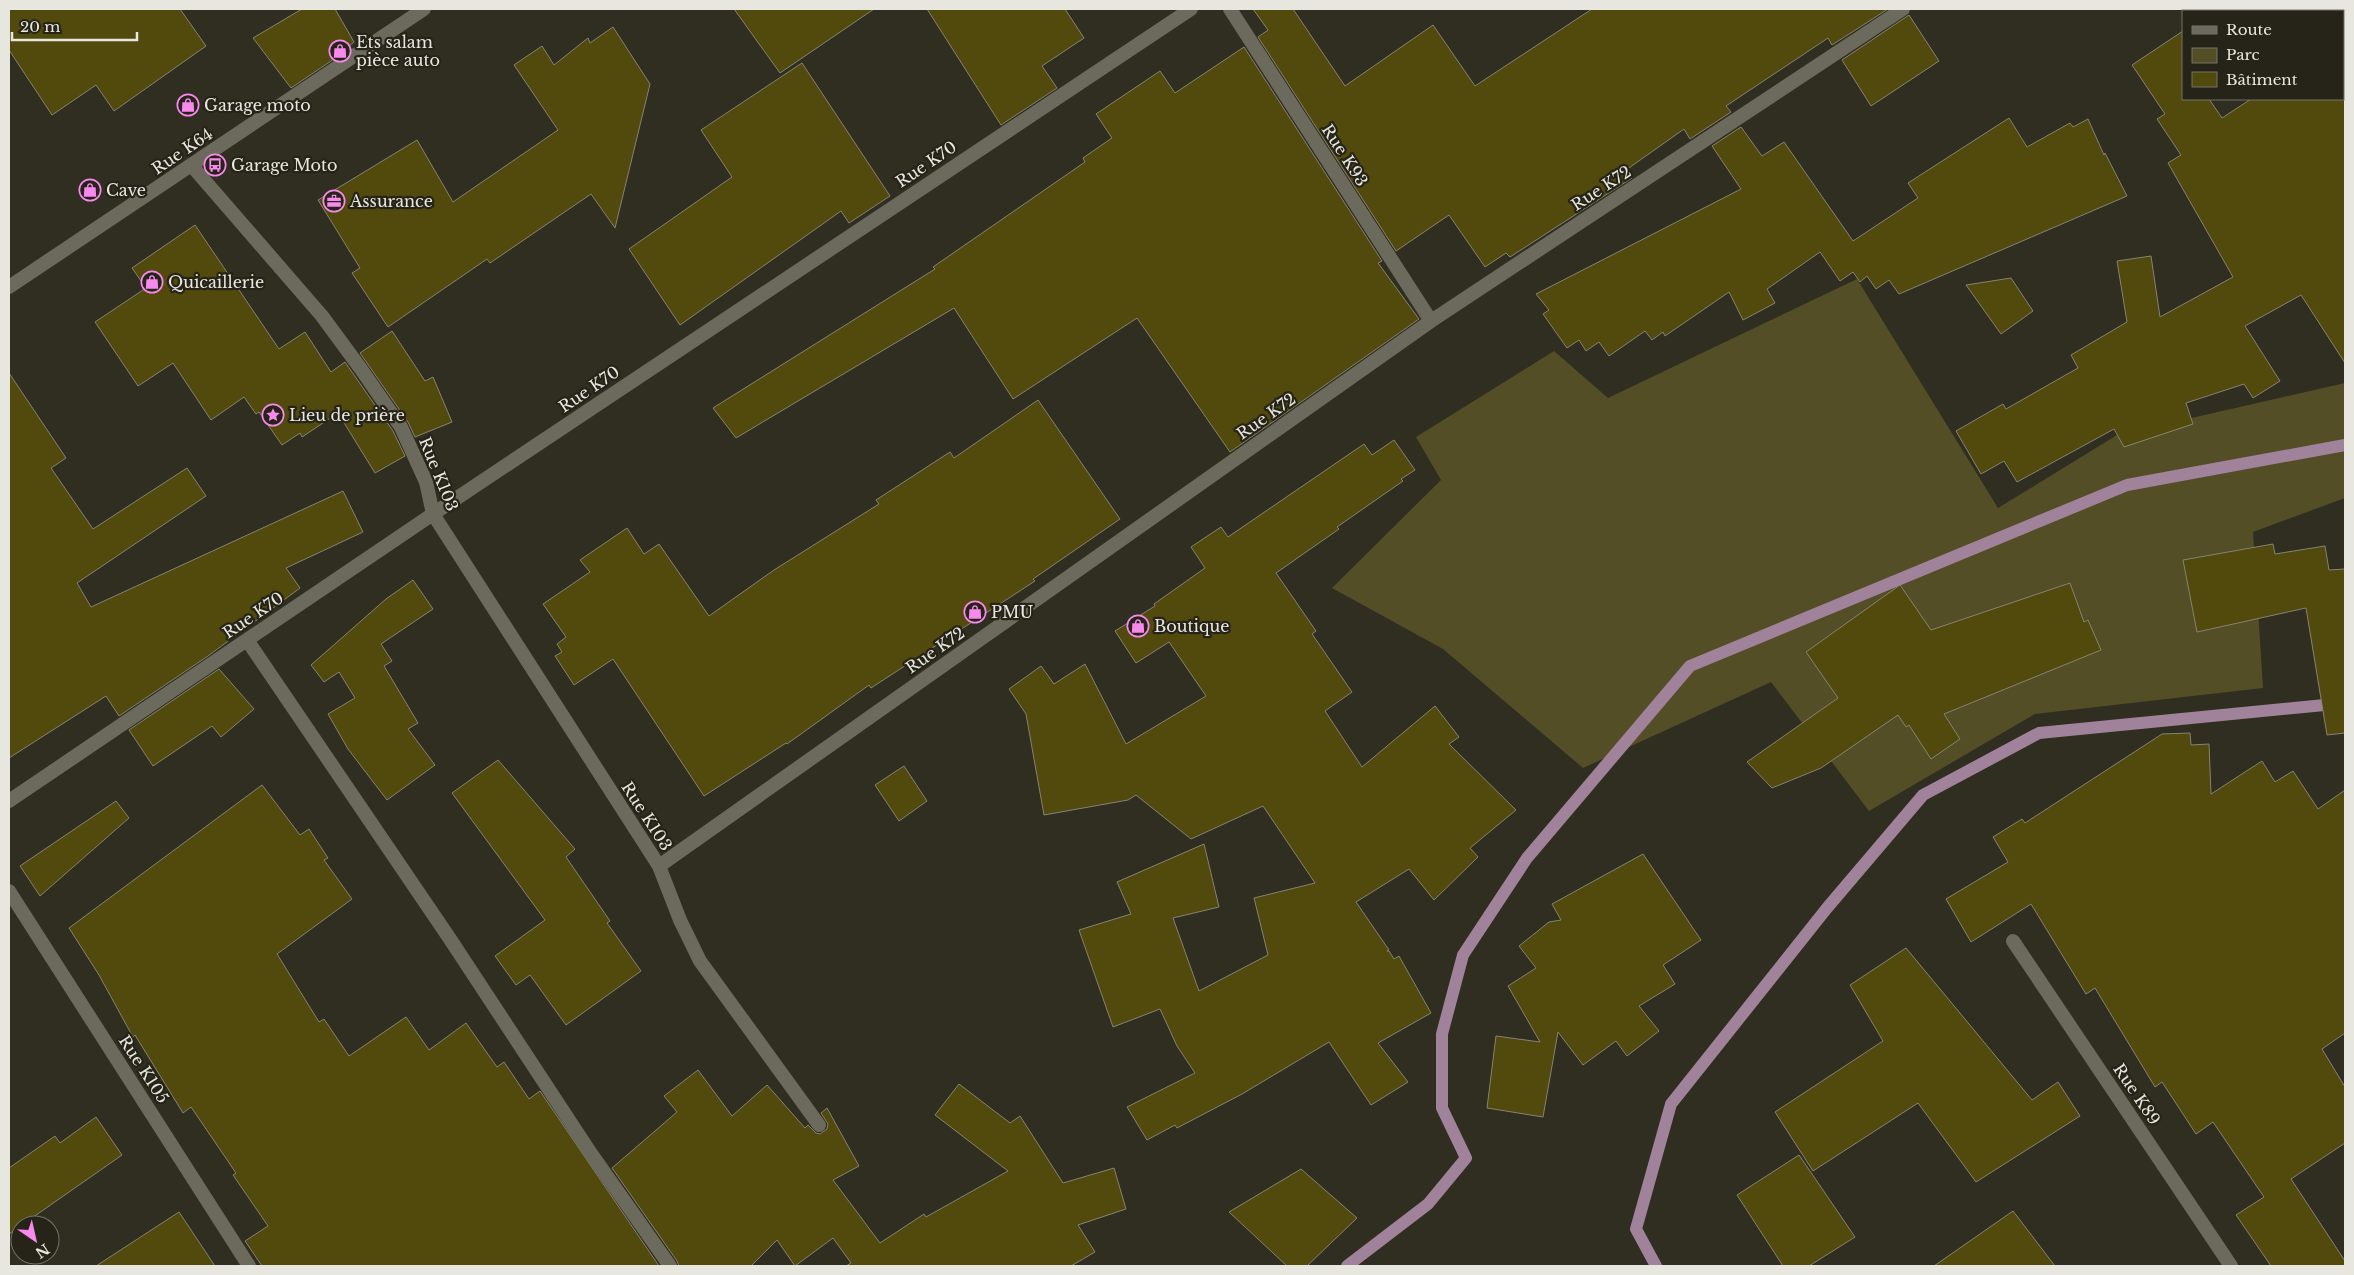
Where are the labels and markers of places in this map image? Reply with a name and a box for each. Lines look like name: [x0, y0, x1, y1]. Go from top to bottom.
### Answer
place label: Ets salam pièce auto: [356, 32, 440, 70]
shop icon: Ets salam pièce auto: [328, 39, 352, 63]
shop icon: Garage moto: [176, 93, 200, 117]
place label: Garage moto: [204, 95, 311, 115]
bus stop icon: Garage Moto: [203, 153, 227, 177]
place label: Garage Moto: [231, 155, 338, 175]
shop icon: Cave: [78, 178, 102, 202]
place label: Cave: [106, 180, 146, 200]
office icon: Assurance: [322, 189, 346, 213]
place label: Assurance: [349, 191, 433, 211]
shop icon: Quicaillerie: [140, 270, 164, 294]
place label: Quicaillerie: [168, 272, 264, 292]
place icon: Lieu de prière: [261, 403, 285, 427]
place label: Lieu de prière: [289, 405, 405, 425]
shop icon: PMU: [963, 600, 987, 624]
place label: PMU: [991, 602, 1033, 622]
shop icon: Boutique: [1126, 614, 1150, 638]
place label: Boutique: [1154, 616, 1229, 636]

